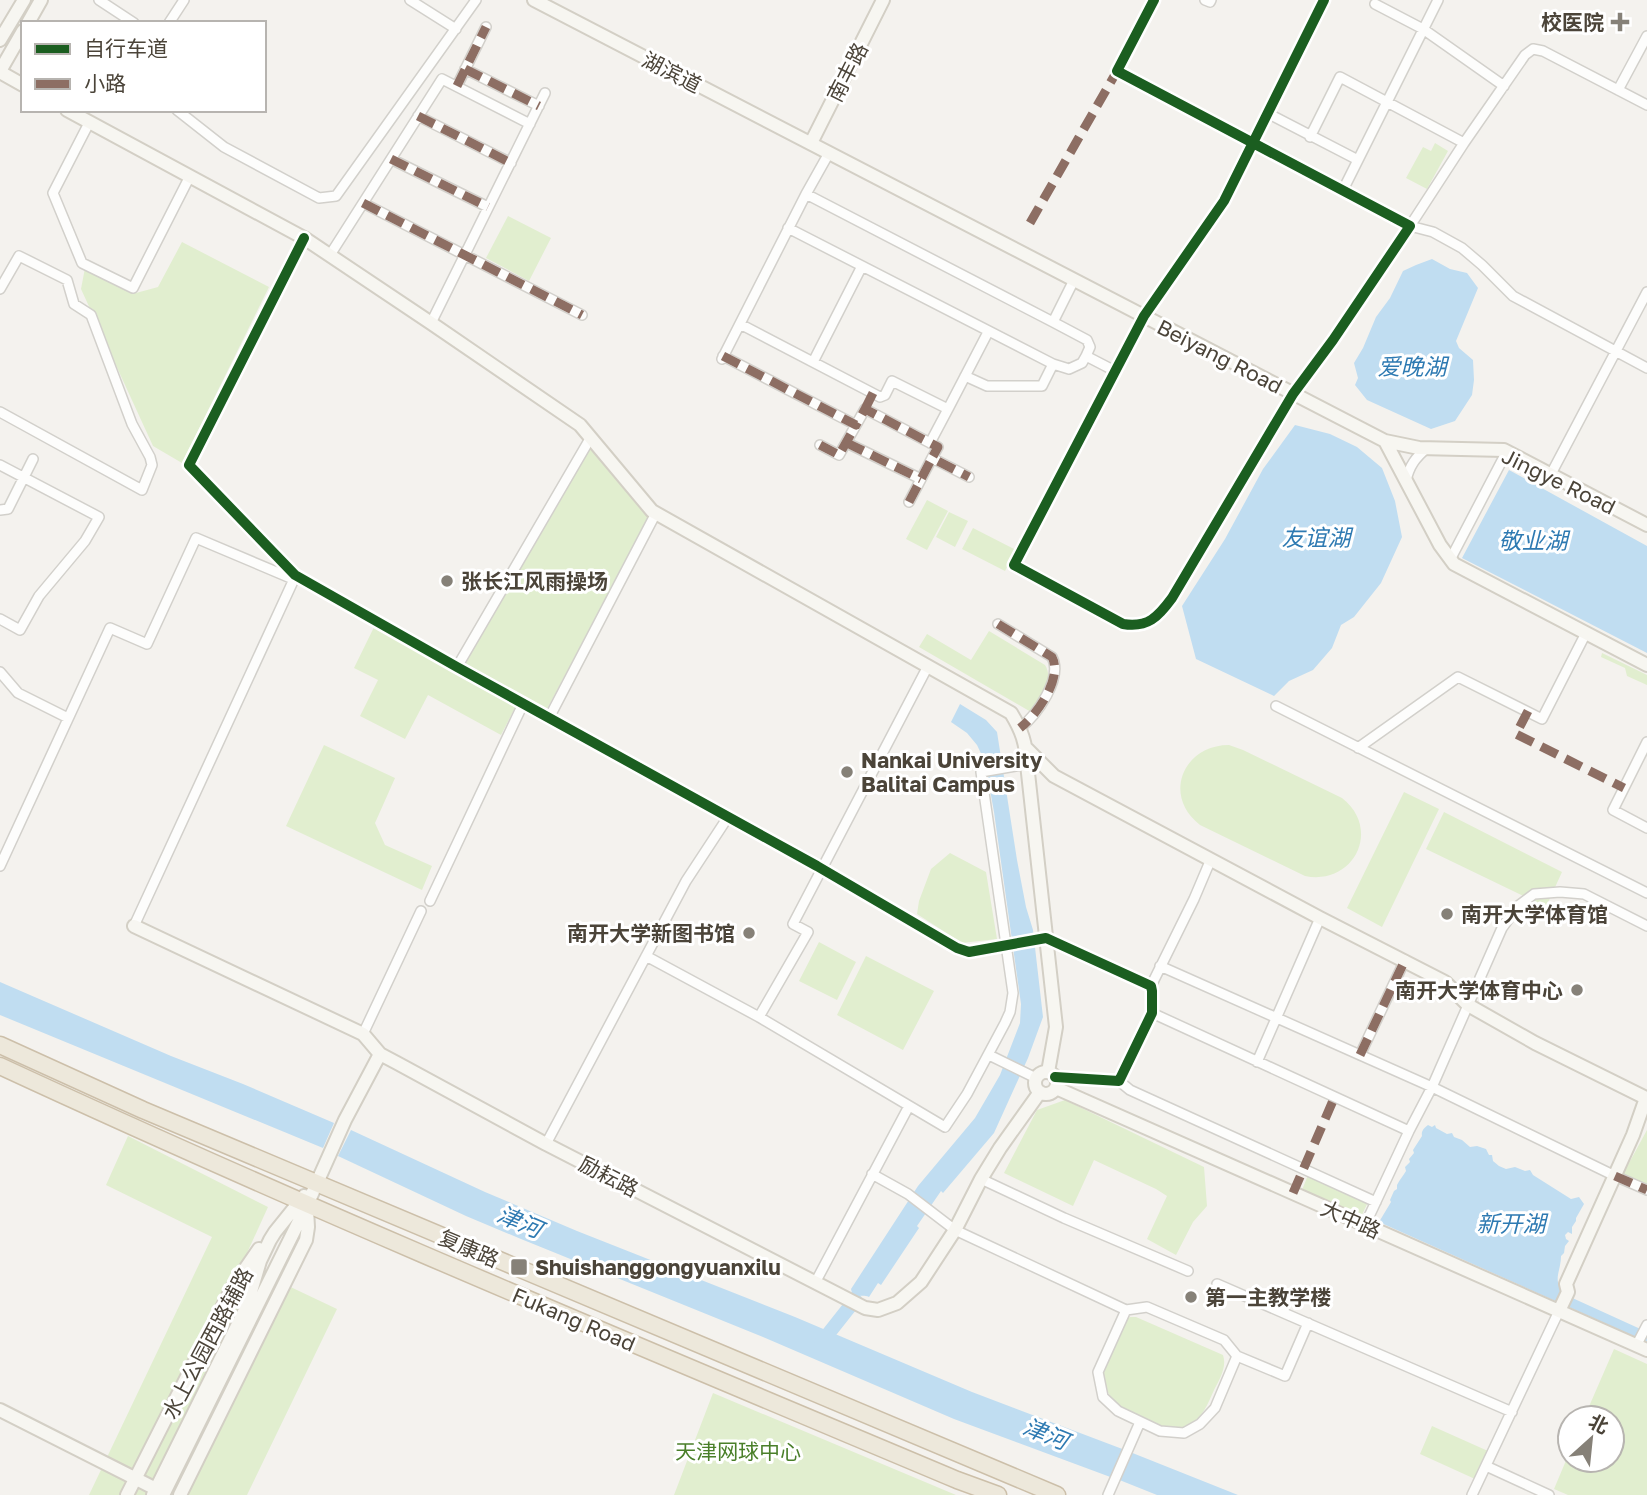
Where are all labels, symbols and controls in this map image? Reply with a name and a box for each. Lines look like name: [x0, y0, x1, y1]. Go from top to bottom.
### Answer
place label: 校医院: [1541, 9, 1604, 35]
marker: 校医院: [1610, 12, 1630, 32]
legend: [21, 21, 266, 112]
text: 自行车道: [84, 35, 168, 61]
street label: 南丰路: [821, 38, 873, 106]
street label: 湖滨道: [638, 46, 706, 98]
text: 小路: [84, 70, 126, 96]
street label: Beiyang Road: [1153, 313, 1287, 399]
water label: 爱晚湖: [1378, 352, 1450, 380]
street label: Jingye Road: [1498, 442, 1620, 520]
water label: 友谊湖: [1282, 523, 1354, 551]
water label: 敬业湖: [1499, 526, 1571, 554]
place label: 张长江风雨操场: [461, 568, 608, 594]
marker: 张长江风雨操场: [439, 573, 455, 589]
place label: Nankai University Balitai Campus: [861, 747, 1043, 797]
marker: Nankai University Balitai Campus: [839, 764, 855, 780]
place label: 南开大学体育馆: [1461, 901, 1608, 927]
marker: 南开大学体育馆: [1439, 906, 1455, 922]
place label: 南开大学新图书馆: [567, 920, 735, 946]
marker: 南开大学新图书馆: [741, 925, 757, 941]
place label: 南开大学体育中心: [1395, 977, 1563, 1003]
marker: 南开大学体育中心: [1569, 982, 1585, 998]
street label: 励耘路: [575, 1150, 643, 1202]
street label: 大中路: [1317, 1194, 1385, 1244]
water label: 津河: [493, 1199, 550, 1244]
water label: 新开湖: [1477, 1209, 1549, 1237]
street label: 复康路: [435, 1224, 503, 1272]
place label: Shuishanggongyuanxilu: [535, 1254, 781, 1280]
marker: Shuishanggongyuanxilu: [509, 1257, 529, 1277]
street label: 水上公园西路辅路: [156, 1263, 258, 1423]
street label: Fukang Road: [509, 1281, 639, 1357]
place label: 第一主教学楼: [1205, 1284, 1331, 1310]
marker: 第一主教学楼: [1183, 1289, 1199, 1305]
north arrow: [1556, 1404, 1626, 1474]
text: 北: [1585, 1409, 1613, 1438]
water label: 津河: [1019, 1411, 1076, 1456]
park label: 天津网球中心: [675, 1438, 801, 1464]

